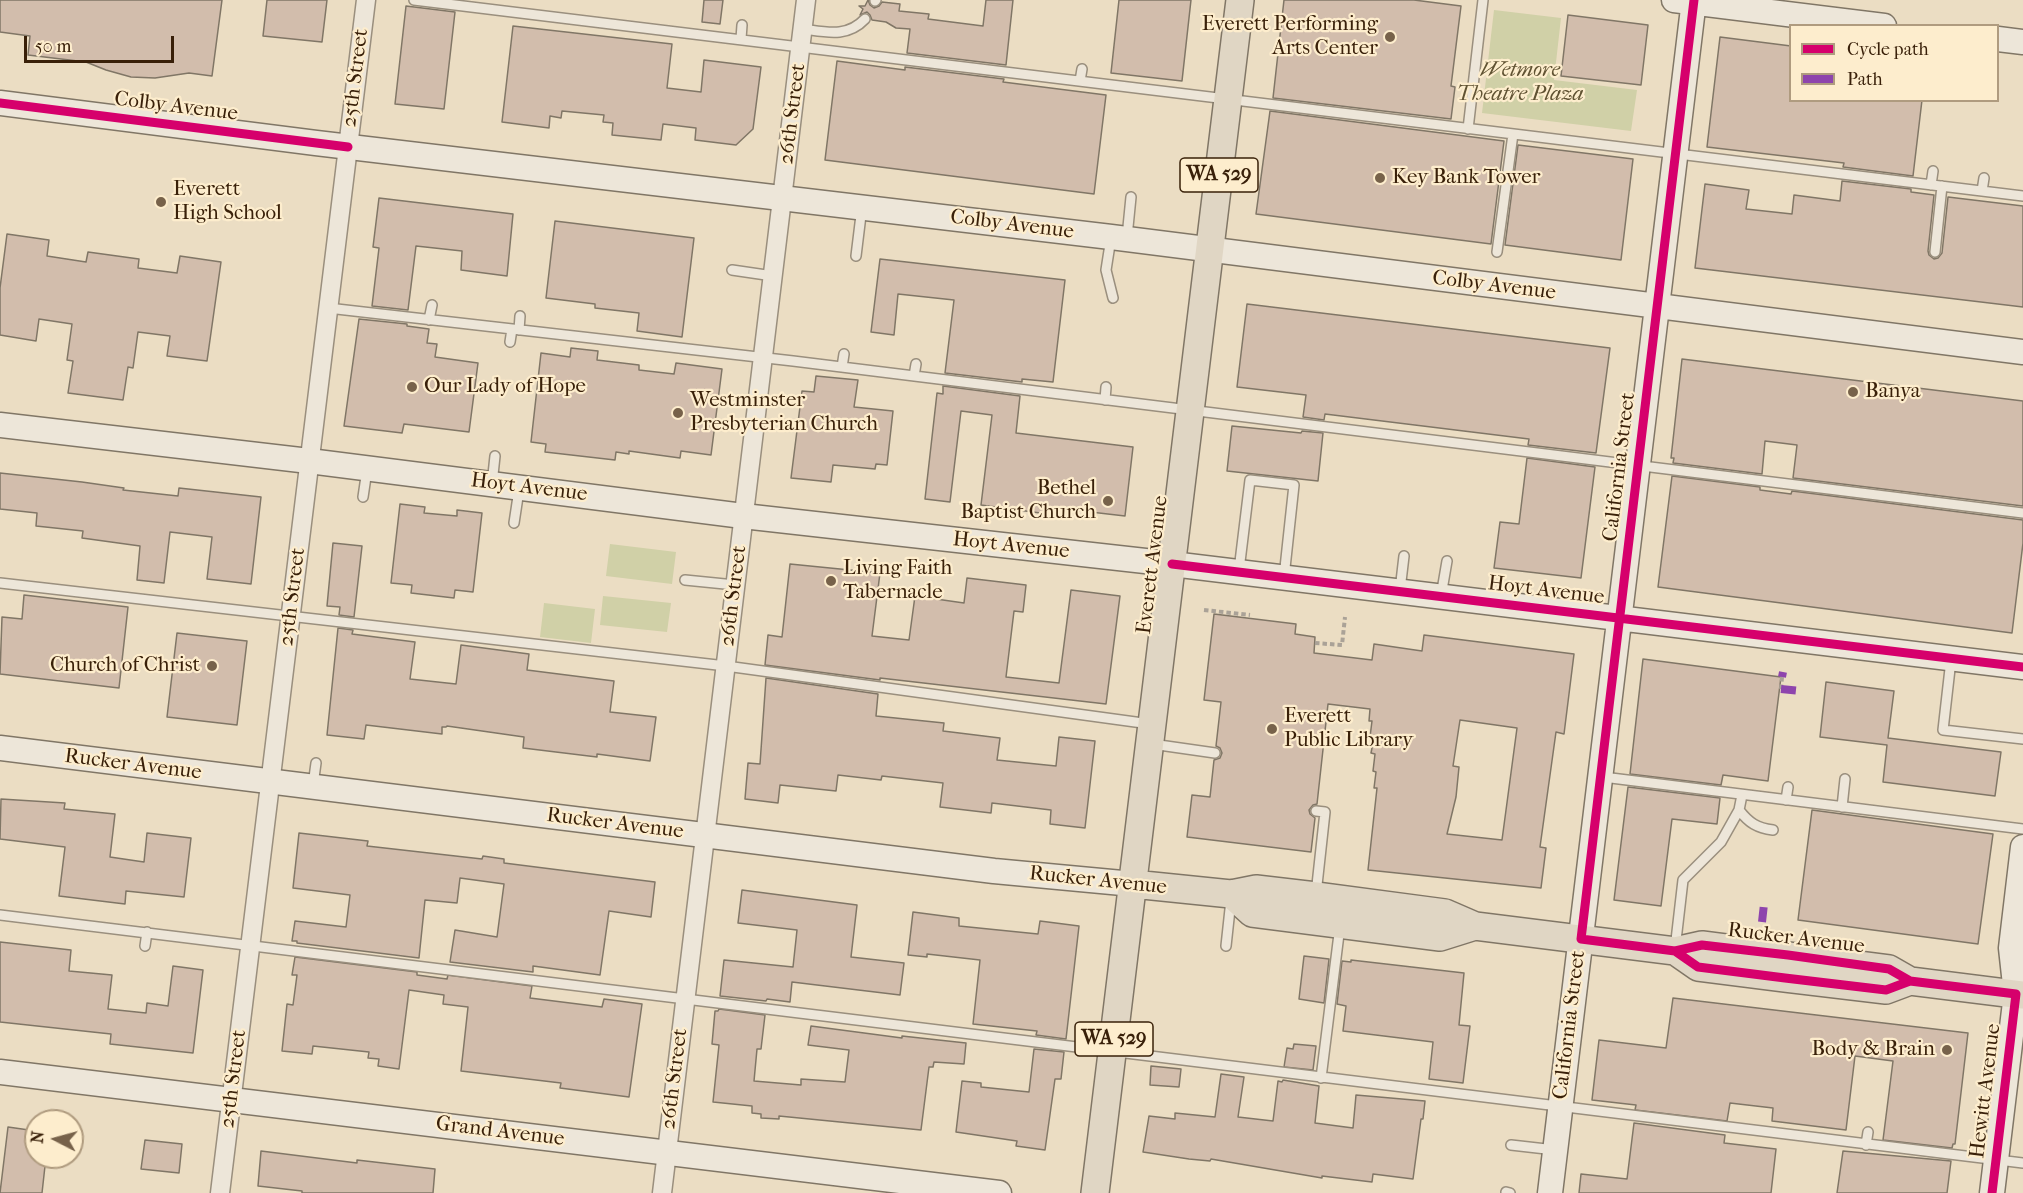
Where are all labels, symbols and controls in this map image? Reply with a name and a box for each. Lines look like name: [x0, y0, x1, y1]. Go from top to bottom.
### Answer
place label: Everett Performing Arts Center: [1202, 12, 1378, 62]
scale bar: [27, 24, 177, 62]
legend: [1789, 24, 1999, 102]
street label: 25th Street: [337, 27, 375, 129]
marker: Everett Performing Arts Center: [1383, 30, 1397, 44]
text: 50 m: [35, 36, 71, 57]
text: Cycle path: [1847, 39, 1928, 60]
park label: Wetmore Theatre Plaza: [1456, 58, 1584, 108]
street label: 26th Street: [774, 62, 812, 166]
text: Path: [1847, 69, 1883, 90]
street label: Colby Avenue: [113, 87, 239, 127]
road number: WA 529: [1180, 158, 1258, 192]
place label: Key Bank Tower: [1392, 165, 1541, 191]
marker: Key Bank Tower: [1373, 171, 1387, 185]
place label: Everett High School: [173, 177, 282, 227]
marker: Everett High School: [154, 195, 168, 209]
street label: Colby Avenue: [949, 205, 1075, 245]
street label: Colby Avenue: [1431, 266, 1557, 306]
place label: Our Lady of Hope: [424, 374, 586, 400]
place label: Banya: [1865, 379, 1921, 405]
marker: Our Lady of Hope: [405, 380, 419, 394]
marker: Banya: [1846, 385, 1860, 399]
place label: Westminster Presbyterian Church: [690, 388, 878, 438]
street label: California Street: [1598, 391, 1642, 543]
marker: Westminster Presbyterian Church: [671, 406, 685, 420]
street label: Hoyt Avenue: [469, 468, 589, 508]
place label: Bethel Baptist Church: [960, 476, 1096, 526]
marker: Bethel Baptist Church: [1101, 494, 1115, 508]
street label: Everett Avenue: [1132, 494, 1174, 636]
street label: Hoyt Avenue: [951, 527, 1071, 565]
street label: 26th Street: [715, 544, 753, 648]
street label: 25th Street: [274, 546, 312, 648]
place label: Living Faith Tabernacle: [843, 556, 952, 606]
street label: Hoyt Avenue: [1486, 571, 1606, 611]
marker: Living Faith Tabernacle: [824, 574, 838, 588]
place label: Church of Christ: [50, 653, 200, 679]
marker: Church of Christ: [205, 659, 219, 673]
place label: Everett Public Library: [1284, 704, 1413, 754]
marker: Everett Public Library: [1265, 722, 1279, 736]
street label: Rucker Avenue: [63, 744, 203, 786]
street label: Rucker Avenue: [545, 803, 685, 845]
street label: Rucker Avenue: [1028, 861, 1168, 901]
street label: Rucker Avenue: [1726, 918, 1866, 960]
street label: California Street: [1548, 949, 1592, 1101]
road number: WA 529: [1075, 1022, 1153, 1056]
street label: Hewitt Avenue: [1965, 1022, 2007, 1160]
street label: 26th Street: [656, 1027, 694, 1131]
street label: 25th Street: [215, 1028, 253, 1130]
place label: Body & Brain: [1811, 1037, 1935, 1063]
marker: Body & Brain: [1940, 1043, 1954, 1057]
north arrow: [24, 1109, 84, 1169]
street label: Grand Avenue: [434, 1112, 566, 1152]
text: N: [28, 1130, 48, 1144]

